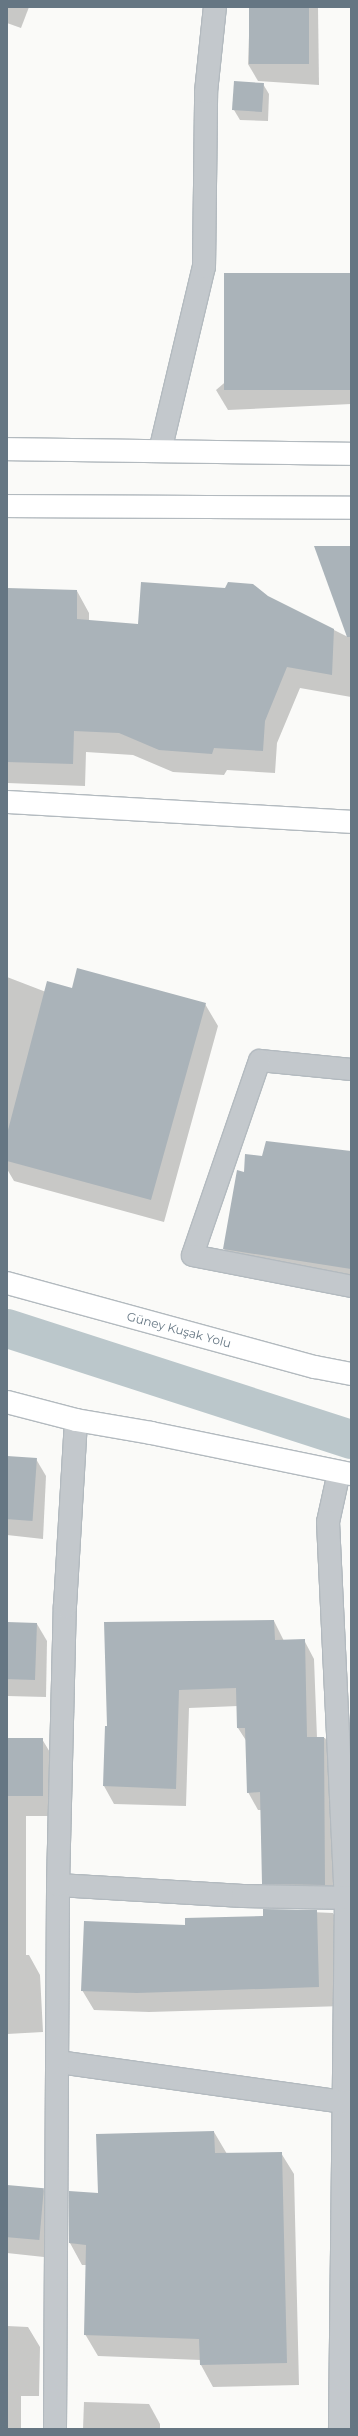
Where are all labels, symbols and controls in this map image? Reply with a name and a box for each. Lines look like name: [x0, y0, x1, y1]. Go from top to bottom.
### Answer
street label: Güney Kuşak Yolu: [125, 1309, 233, 1351]

